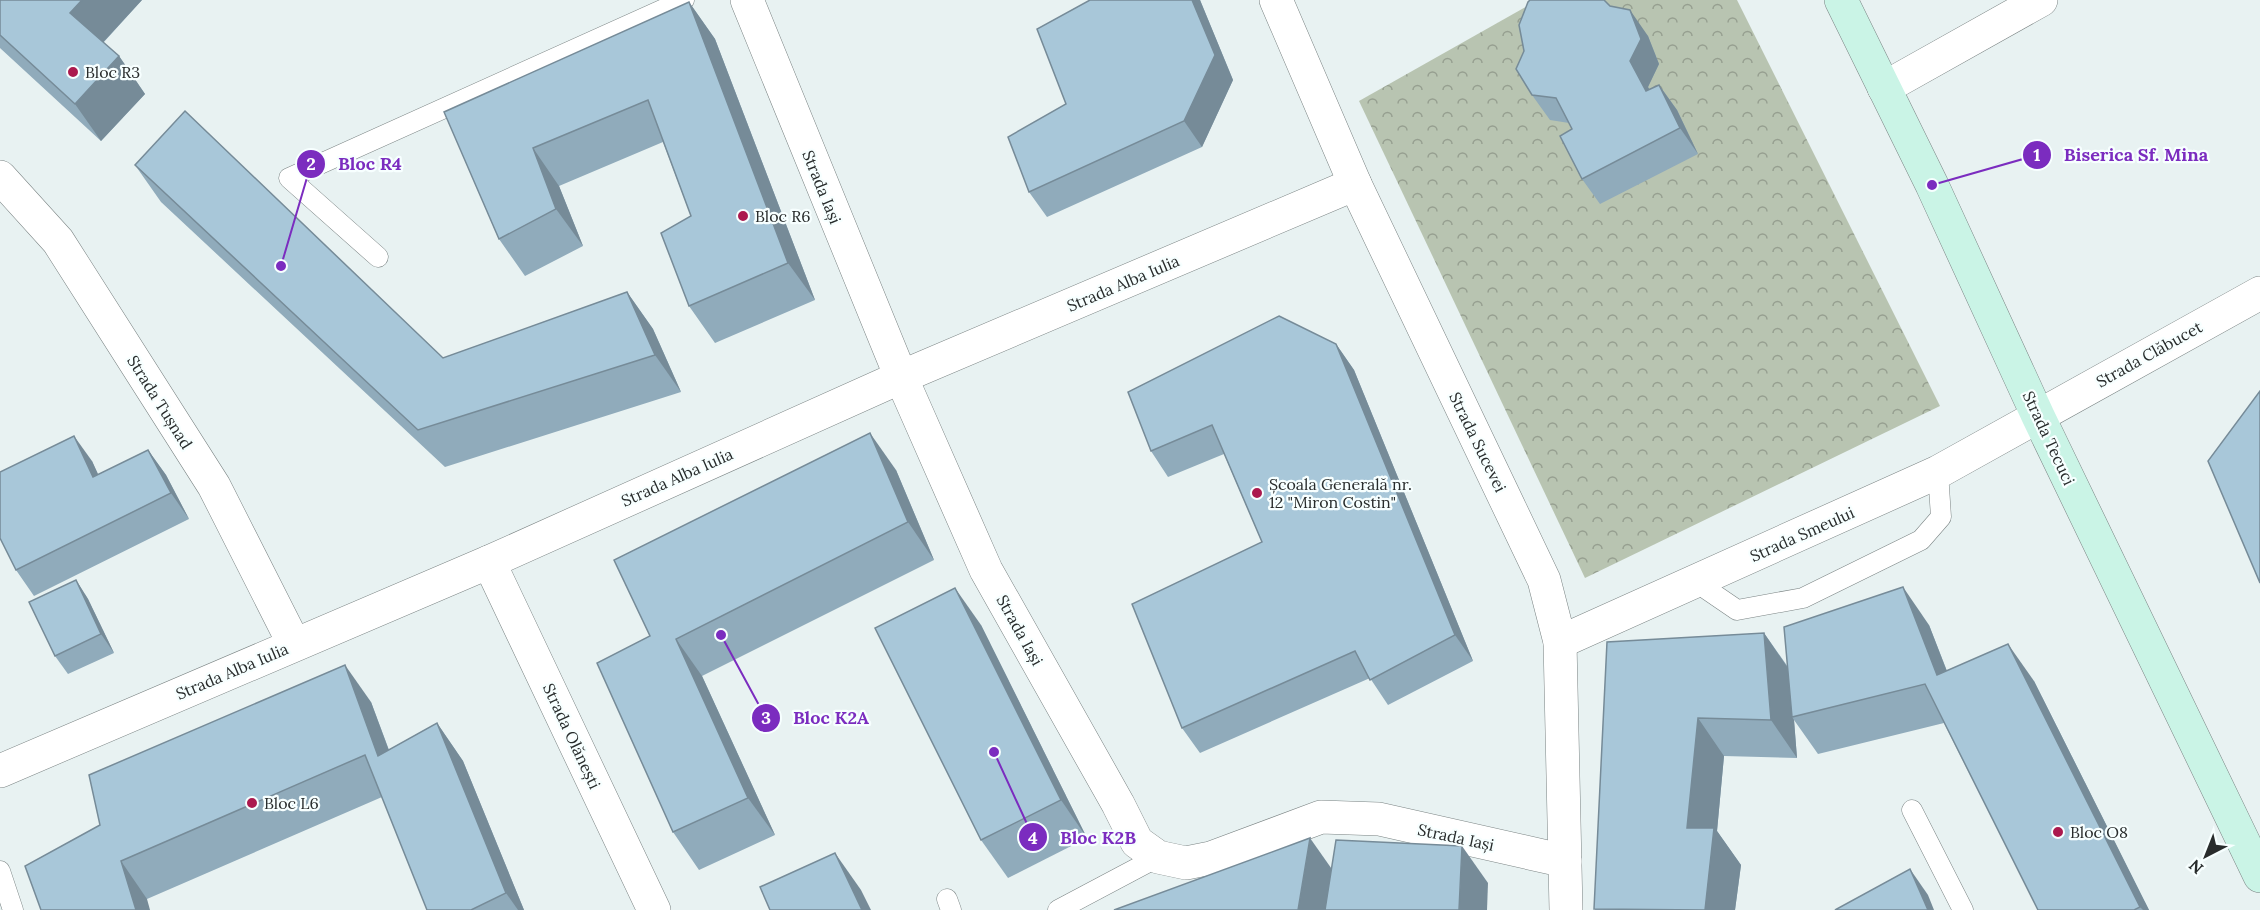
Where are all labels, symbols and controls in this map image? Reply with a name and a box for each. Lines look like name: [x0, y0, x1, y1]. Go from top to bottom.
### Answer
place label: Bloc R3: [85, 62, 140, 82]
marker: Bloc R3: [66, 65, 80, 79]
callout: Biserica Sf. Mina: [2022, 137, 2220, 173]
text: 1: [2033, 143, 2041, 166]
text: Biserica Sf. Mina: [2064, 143, 2209, 166]
callout: Bloc R4: [296, 146, 414, 182]
street label: Strada Iași: [798, 147, 846, 227]
text: 2: [306, 152, 316, 175]
text: Bloc R4: [338, 152, 402, 175]
place label: Bloc R6: [755, 206, 811, 226]
marker: Bloc R6: [736, 209, 750, 223]
street label: Strada Alba Iulia: [1064, 250, 1182, 316]
street label: Strada Clăbucet: [2092, 316, 2206, 391]
street label: Strada Tușnad: [123, 351, 197, 453]
street label: Strada Tecuci: [2019, 388, 2079, 488]
street label: Strada Sucevei: [1445, 389, 1511, 495]
street label: Strada Alba Iulia: [618, 443, 736, 511]
place label: Școala Generală nr. 12 "Miron Costin": [1269, 474, 1412, 512]
marker: Școala Generală nr. 12 "Miron Costin": [1250, 486, 1264, 500]
street label: Strada Smeului: [1747, 502, 1857, 566]
street label: Strada Iași: [992, 591, 1048, 669]
street label: Strada Alba Iulia: [173, 638, 291, 704]
street label: Strada Olănești: [539, 680, 605, 792]
callout: Bloc K2A: [751, 700, 881, 736]
text: 3: [761, 706, 771, 729]
text: Bloc K2A: [793, 706, 869, 729]
place label: Bloc L6: [264, 793, 319, 813]
marker: Bloc L6: [245, 796, 259, 810]
callout: Bloc K2B: [1018, 819, 1148, 855]
street label: Strada Iași: [1416, 819, 1496, 855]
place label: Bloc O8: [2070, 822, 2128, 842]
marker: Bloc O8: [2051, 825, 2065, 839]
text: 4: [1028, 826, 1038, 849]
text: Bloc K2B: [1060, 826, 1136, 849]
north arrow: [2176, 826, 2236, 886]
text: N: [2185, 856, 2207, 879]

